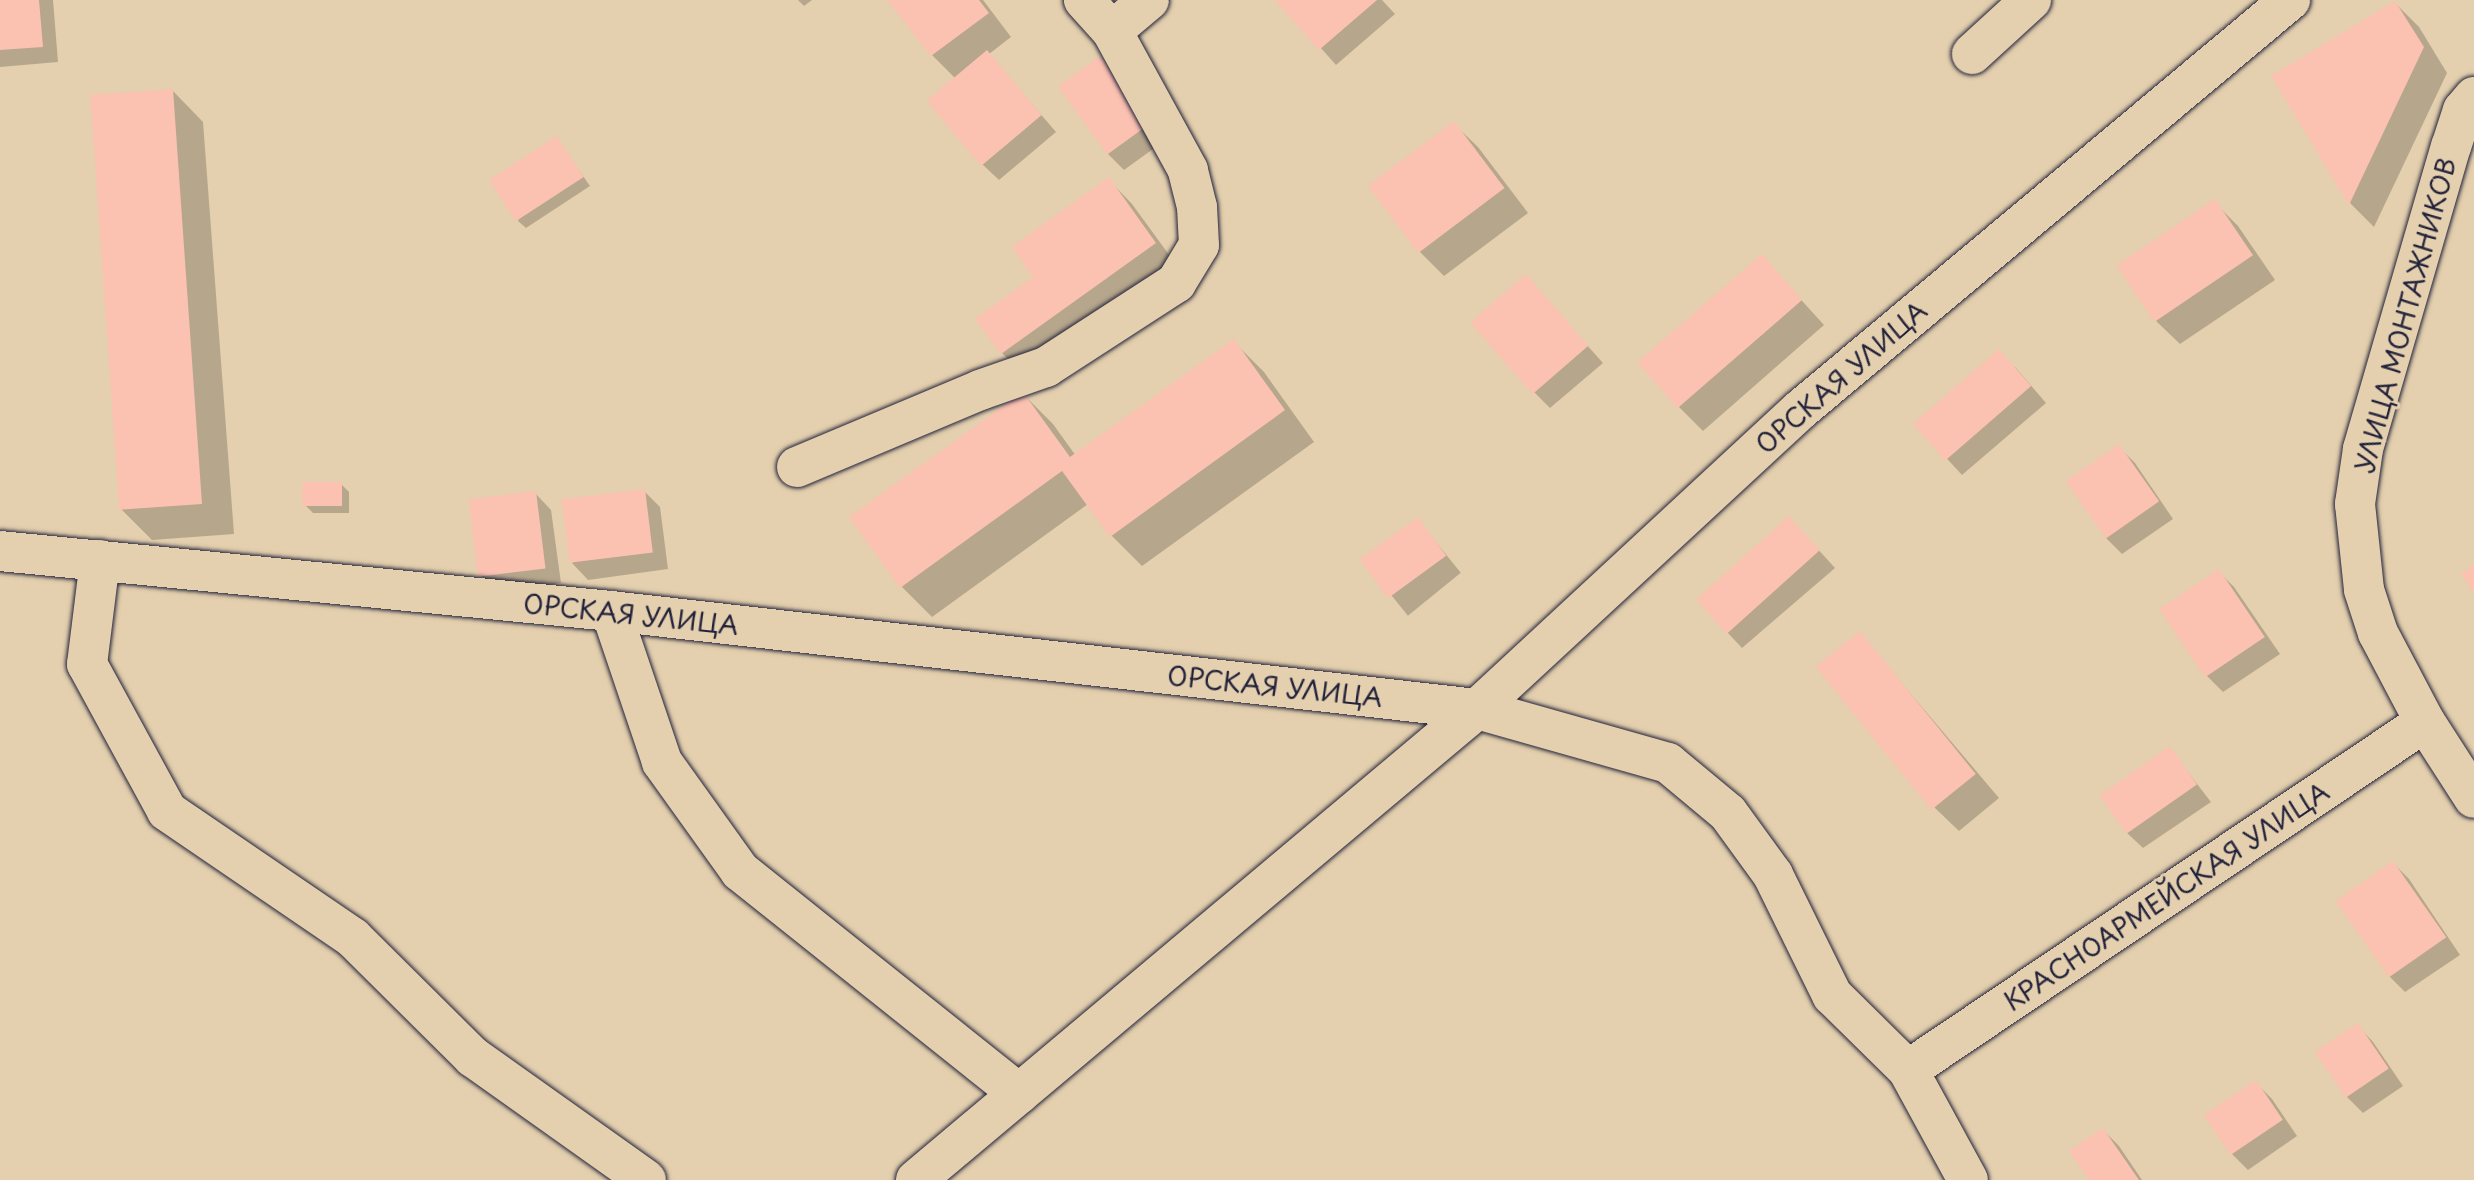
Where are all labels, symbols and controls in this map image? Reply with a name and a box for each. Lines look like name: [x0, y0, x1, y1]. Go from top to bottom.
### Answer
street label: УЛИЦА МОНТАЖНИКОВ: [2348, 153, 2462, 477]
street label: ОРСКАЯ УЛИЦА: [1749, 294, 1933, 460]
street label: ОРСКАЯ УЛИЦА: [522, 587, 740, 641]
street label: ОРСКАЯ УЛИЦА: [1166, 659, 1384, 713]
street label: КРАСНОАРМЕЙСКАЯ УЛИЦА: [1998, 775, 2334, 1017]

